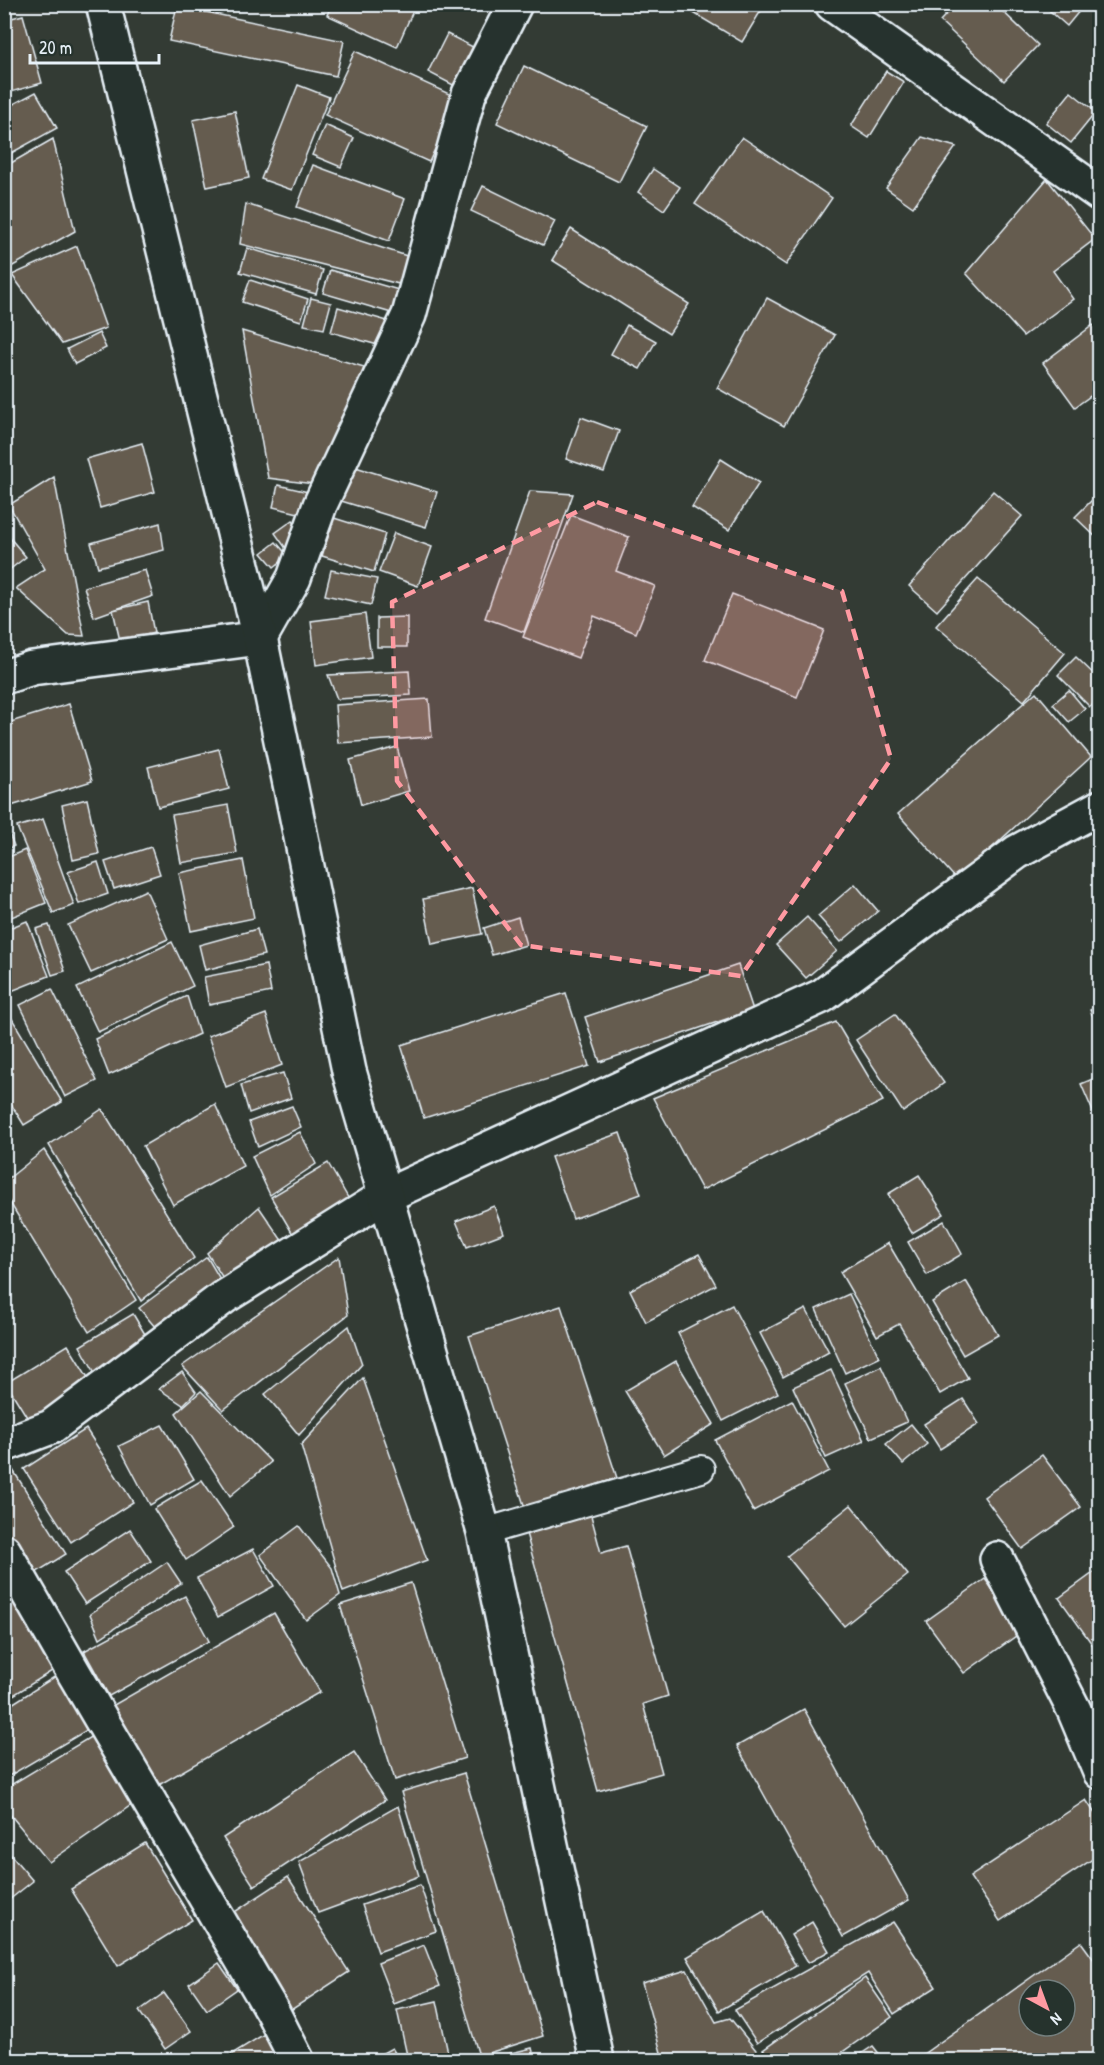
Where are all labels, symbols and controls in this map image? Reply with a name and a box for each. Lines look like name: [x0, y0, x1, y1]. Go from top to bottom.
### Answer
scale bar: [30, 27, 159, 65]
text: 20 m: [39, 35, 72, 60]
north arrow: [1017, 1978, 1077, 2038]
text: N: [1046, 2008, 1067, 2031]

